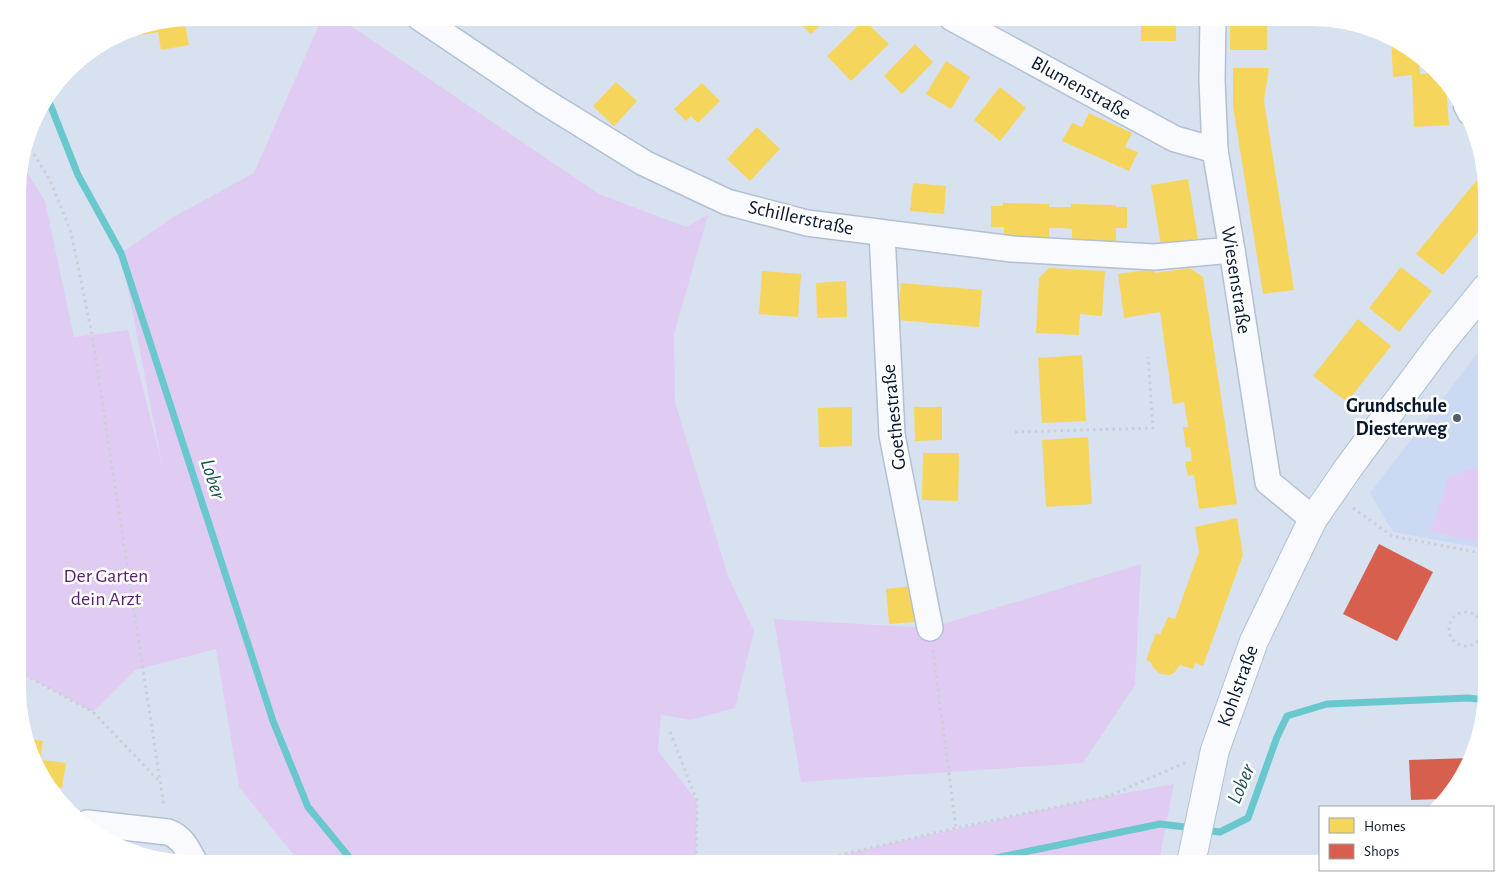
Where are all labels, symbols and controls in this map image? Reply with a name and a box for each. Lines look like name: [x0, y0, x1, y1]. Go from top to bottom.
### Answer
street label: Blumenstraße: [1028, 52, 1134, 124]
street label: Schillerstraße: [747, 197, 855, 239]
street label: Wiesenstraße: [1218, 225, 1254, 335]
street label: Goethestraße: [879, 363, 909, 471]
place label: Grundschule Diesterweg: [1346, 396, 1448, 439]
marker: Grundschule Diesterweg: [1451, 412, 1463, 424]
water label: Lober: [197, 456, 230, 503]
park label: Der Garten dein Arzt: [64, 566, 148, 609]
street label: Kohlstraße: [1214, 643, 1262, 729]
water label: Lober: [1223, 760, 1259, 807]
legend: [1319, 806, 1494, 871]
text: Homes: [1364, 819, 1406, 834]
text: Shops: [1364, 844, 1399, 859]

